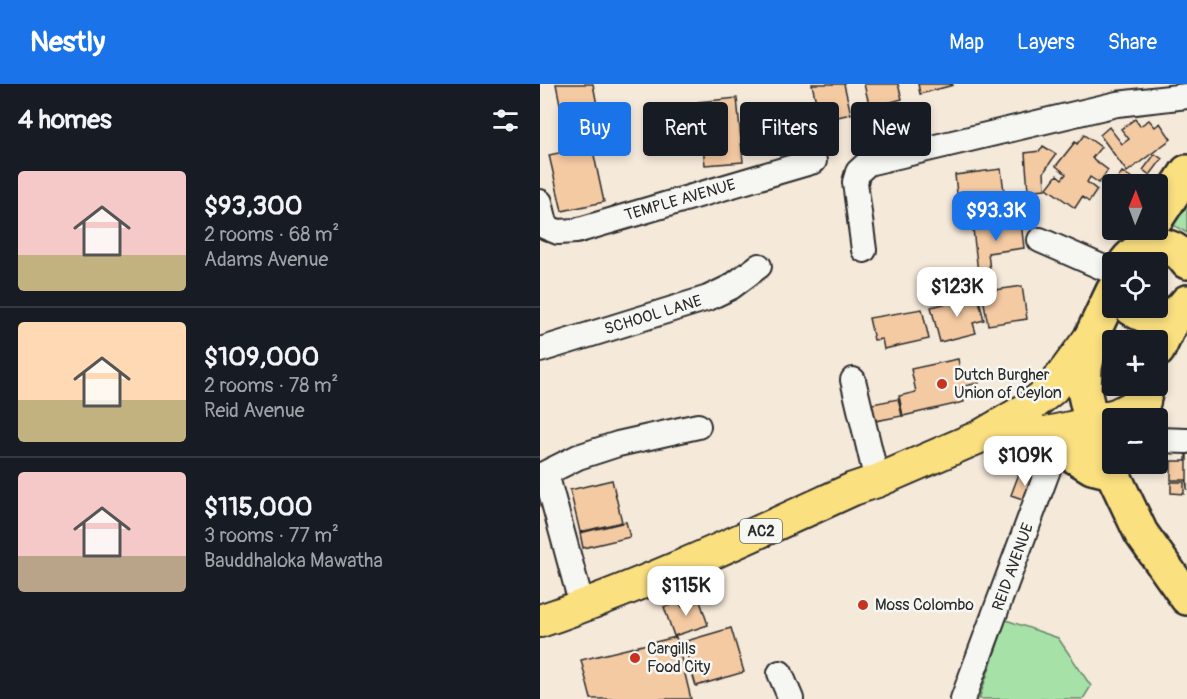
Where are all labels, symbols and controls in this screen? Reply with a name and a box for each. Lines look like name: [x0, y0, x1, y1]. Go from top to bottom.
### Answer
text: Nestly: [30, 25, 105, 60]
text: Map: [949, 29, 984, 56]
text: Layers: [1017, 29, 1075, 56]
text: Share: [1108, 29, 1157, 56]
chip: Buy: [558, 102, 631, 156]
chip: Rent: [643, 102, 728, 156]
chip: Filters: [740, 102, 839, 156]
chip: New: [851, 102, 931, 156]
text: 4 homes: [18, 104, 112, 136]
icon: filters: [489, 104, 522, 137]
north arrow: [1102, 174, 1168, 240]
map controls: [1102, 174, 1168, 474]
street label: TEMPLE AVENUE: [622, 175, 738, 225]
text: $93,300: [204, 190, 303, 222]
pin: $93.3K: [947, 191, 1045, 242]
icon: home: [66, 195, 138, 267]
text: $93.3K: [966, 198, 1026, 223]
text: 2 rooms · 68 m²: [204, 222, 339, 247]
text: Adams Avenue: [204, 247, 328, 272]
button: locate: [1102, 252, 1168, 318]
pin: $123K: [915, 267, 999, 318]
text: $123K: [931, 274, 983, 299]
street label: SCHOOL LANE: [602, 291, 704, 339]
button: +: [1102, 330, 1168, 396]
text: $109,000: [204, 341, 319, 373]
icon: home: [66, 346, 138, 418]
place label: Dutch Burgher Union of Ceylon: [954, 365, 1062, 403]
text: 2 rooms · 78 m²: [204, 373, 338, 398]
marker: Dutch Burgher Union of Ceylon: [935, 377, 949, 391]
text: Reid Avenue: [204, 398, 305, 423]
button: −: [1102, 408, 1168, 474]
pin: $109K: [983, 436, 1067, 487]
text: $109K: [998, 443, 1052, 468]
text: $115,000: [204, 491, 312, 523]
icon: home: [66, 496, 138, 568]
road number: AC2: [740, 519, 782, 543]
street label: REID AVENUE: [988, 520, 1038, 614]
text: 3 rooms · 77 m²: [204, 523, 339, 548]
text: Bauddhaloka Mawatha: [204, 548, 383, 573]
pin: $115K: [644, 566, 728, 617]
text: $115K: [661, 573, 711, 598]
place label: Moss Colombo: [875, 595, 974, 615]
marker: Moss Colombo: [856, 598, 870, 612]
place label: Cargills Food City: [647, 639, 711, 677]
marker: Cargills Food City: [628, 651, 642, 665]

